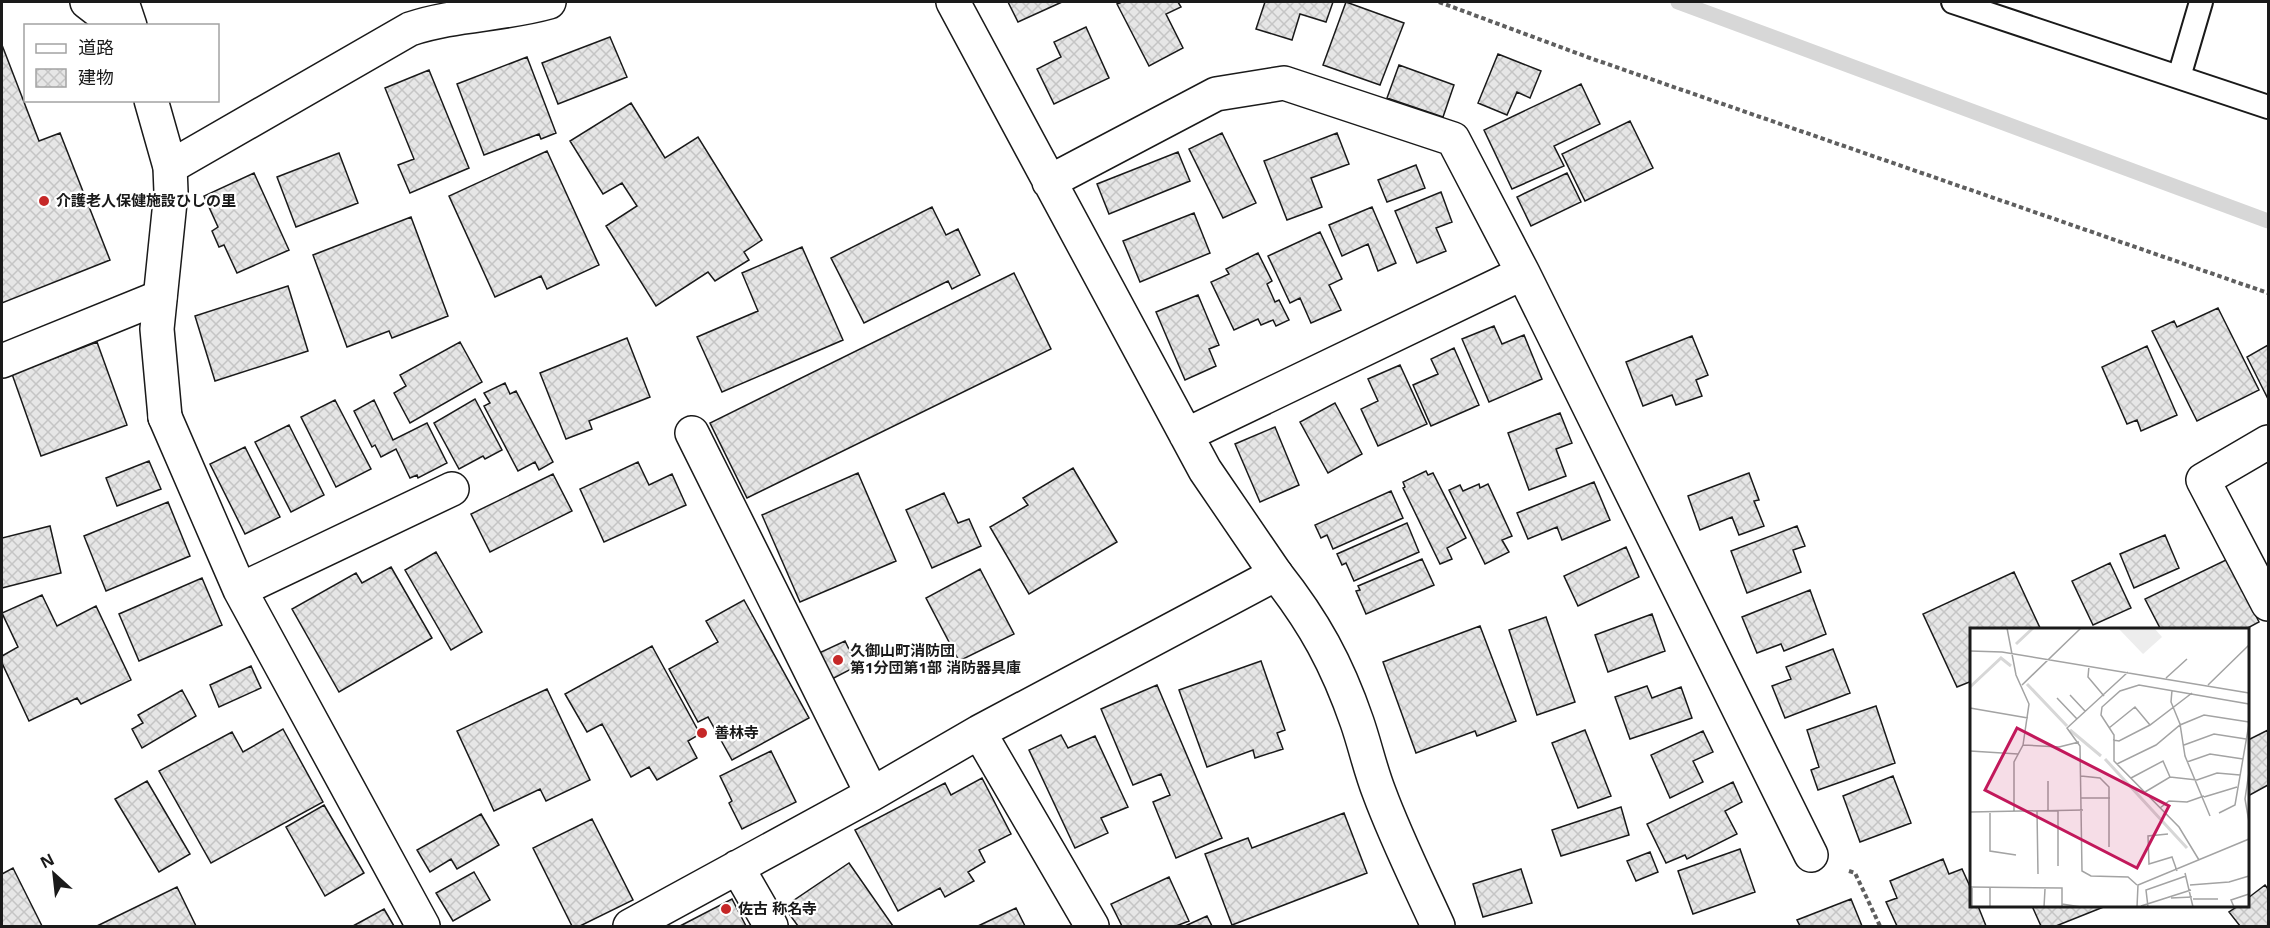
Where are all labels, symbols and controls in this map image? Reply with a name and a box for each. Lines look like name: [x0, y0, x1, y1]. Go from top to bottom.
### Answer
legend: [24, 24, 219, 102]
text: 道路: [78, 35, 114, 59]
text: 建物: [78, 65, 114, 89]
place label: 介護老人保健施設ひしの里: [56, 190, 236, 210]
marker: 介護老人保健施設ひしの里: [37, 194, 51, 208]
inset map: [1970, 628, 2249, 907]
place label: 久御山町消防団 第1分団第1部 消防器具庫: [850, 640, 1021, 677]
marker: 久御山町消防団 第1分団第1部 消防器具庫: [831, 653, 845, 667]
place label: 善林寺: [714, 722, 759, 742]
marker: 善林寺: [695, 726, 709, 740]
north arrow: [24, 844, 84, 904]
text: N: [36, 848, 58, 873]
place label: 佐古 称名寺: [738, 898, 817, 918]
marker: 佐古 称名寺: [719, 902, 733, 916]

